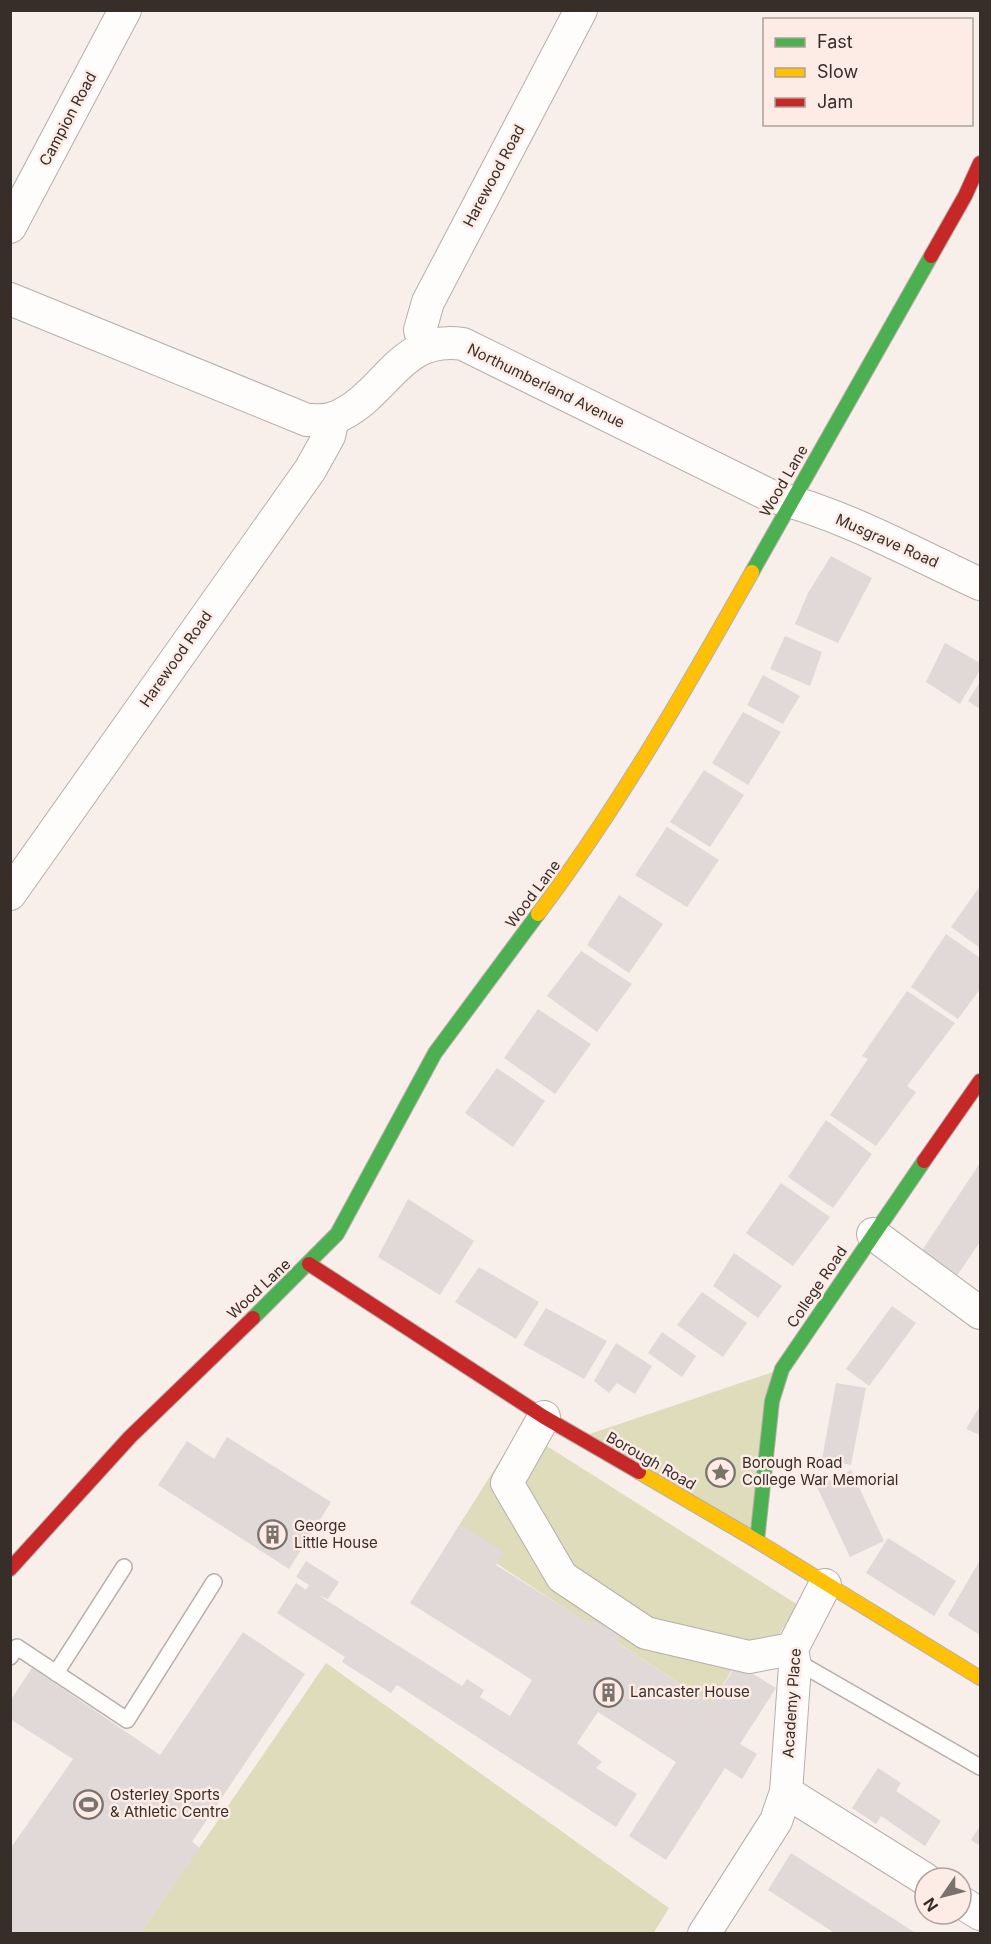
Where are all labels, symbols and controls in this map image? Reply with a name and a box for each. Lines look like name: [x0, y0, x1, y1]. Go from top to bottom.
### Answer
legend: [763, 18, 973, 126]
text: Fast: [817, 31, 853, 52]
text: Slow: [817, 61, 858, 82]
street label: Campion Road: [35, 69, 100, 169]
text: Jam: [817, 91, 853, 112]
street label: Harewood Road: [459, 121, 528, 230]
street label: Northumberland Avenue: [464, 339, 628, 432]
street label: Wood Lane: [755, 441, 812, 520]
street label: Musgrave Road: [833, 509, 942, 572]
street label: Harewood Road: [135, 607, 216, 710]
street label: Wood Lane: [501, 856, 564, 931]
street label: College Road: [782, 1242, 851, 1331]
street label: Wood Lane: [223, 1254, 294, 1323]
street label: Borough Road: [603, 1427, 700, 1494]
place label: Borough Road College War Memorial: [742, 1453, 898, 1489]
place icon: Borough Road College War Memorial: [705, 1456, 737, 1488]
place label: George Little House: [294, 1516, 378, 1552]
building icon: George Little House: [257, 1519, 289, 1551]
street label: Academy Place: [778, 1647, 805, 1758]
building icon: Lancaster House: [593, 1676, 625, 1708]
place label: Lancaster House: [630, 1682, 750, 1701]
place label: Osterley Sports & Athletic Centre: [110, 1785, 229, 1821]
sports icon: Osterley Sports & Athletic Centre: [73, 1788, 105, 1820]
north arrow: [913, 1866, 973, 1926]
text: N: [919, 1894, 942, 1915]

